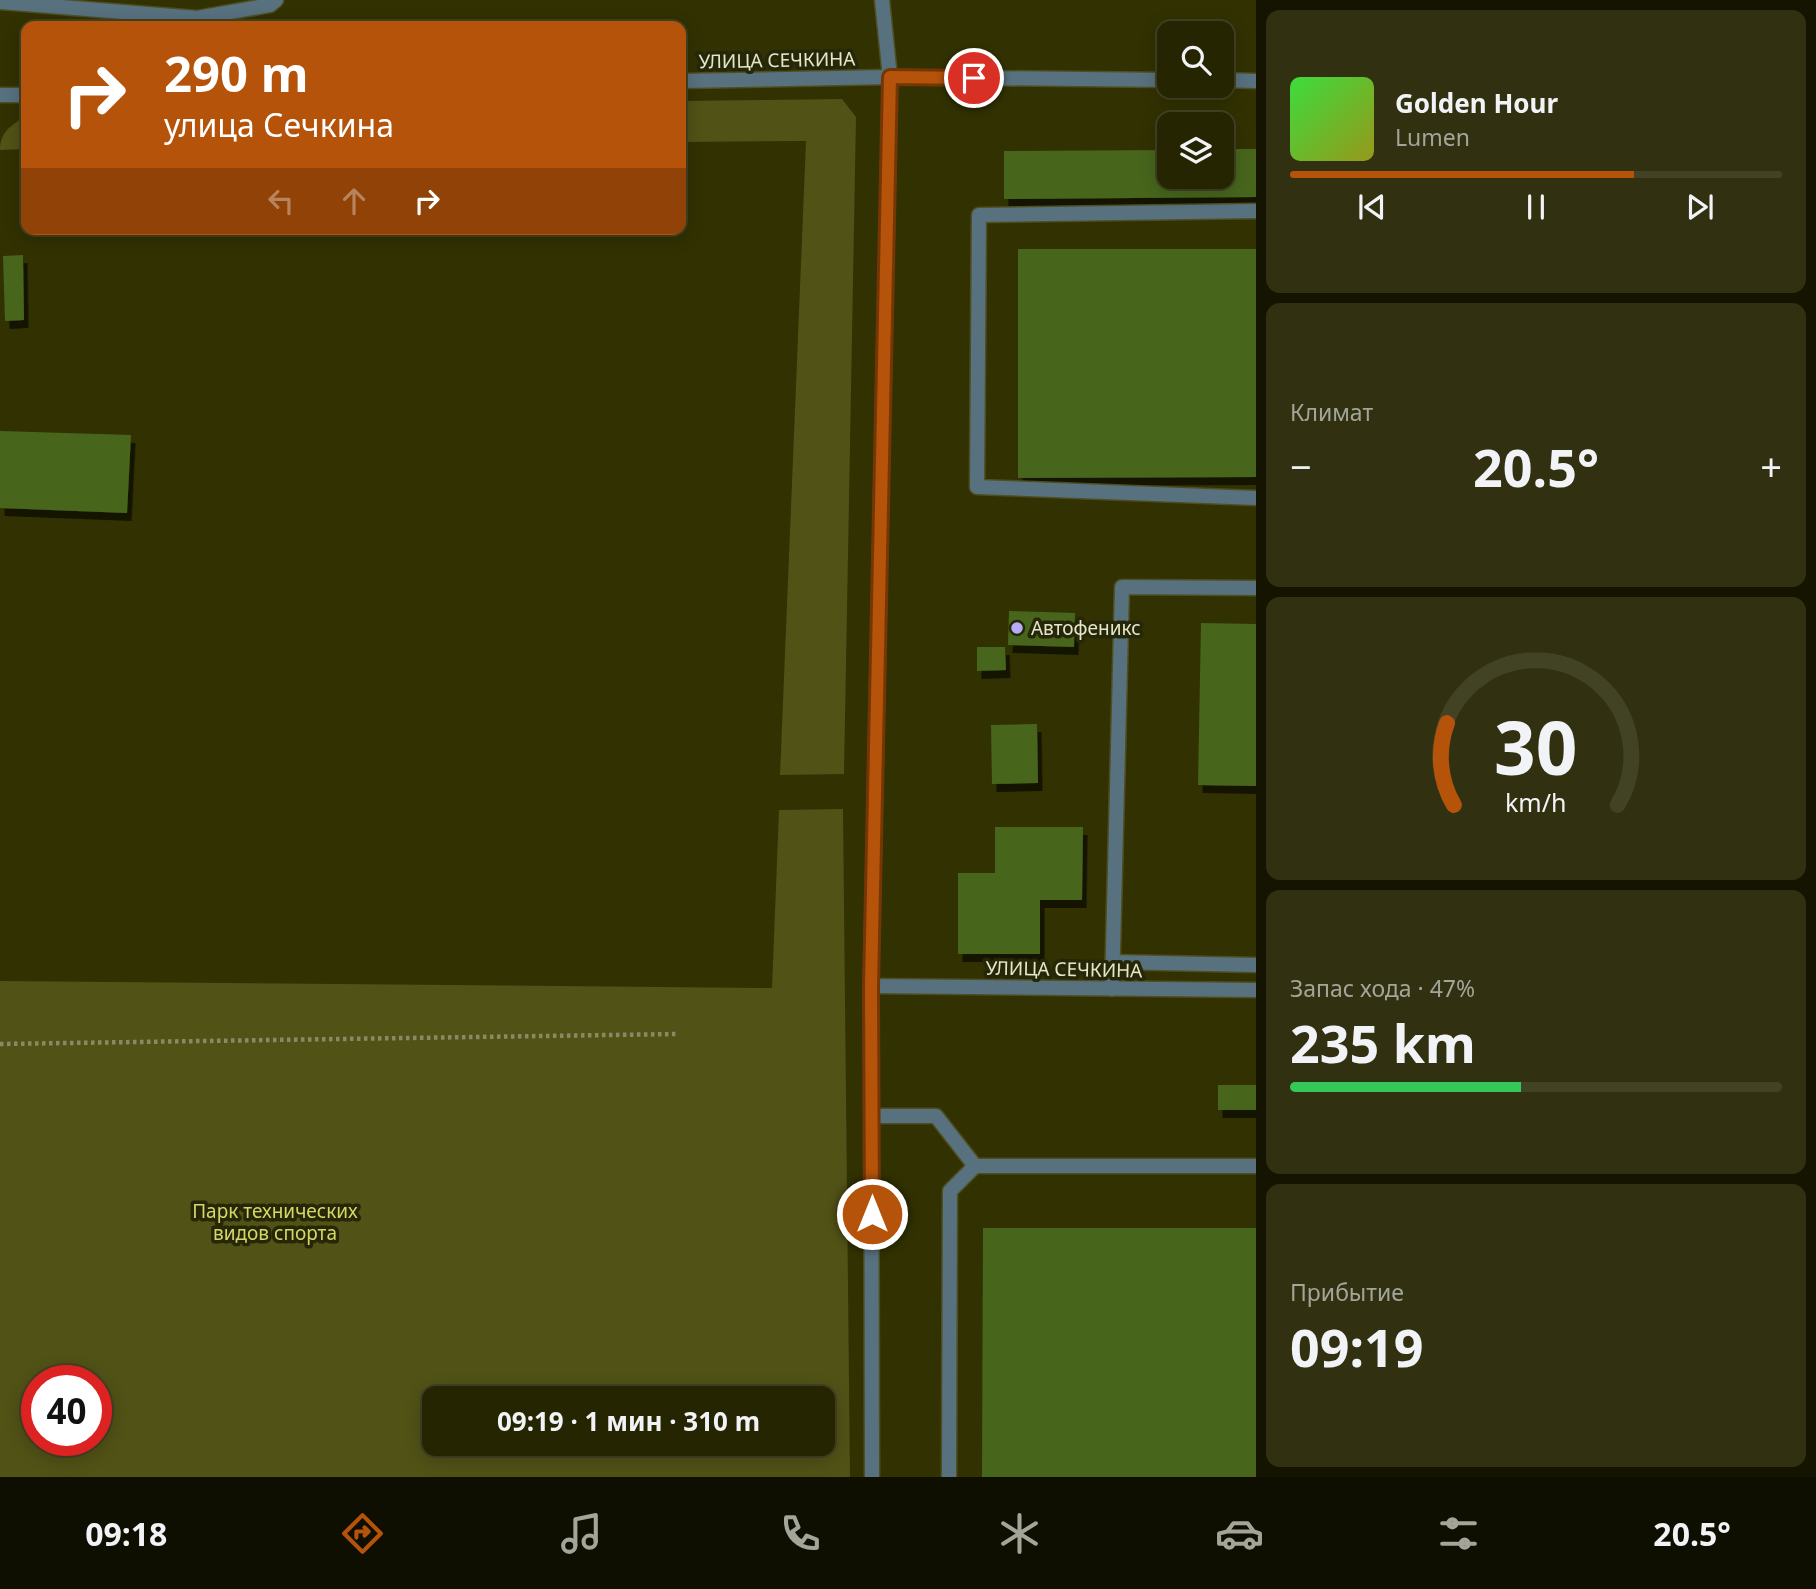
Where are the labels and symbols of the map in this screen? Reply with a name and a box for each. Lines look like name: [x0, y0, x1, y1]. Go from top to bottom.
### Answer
street label: УЛИЦА СЕЧКИНА: [698, 46, 856, 74]
pin: [944, 48, 1004, 108]
place label: Автофеникс: [1031, 615, 1141, 641]
marker: Автофеникс: [1009, 620, 1025, 636]
street label: УЛИЦА СЕЧКИНА: [985, 955, 1143, 983]
position arrow: [835, 1177, 909, 1251]
park label: Парк технических видов спорта: [192, 1198, 358, 1246]
speed limit sign: 40: [21, 1365, 112, 1456]

